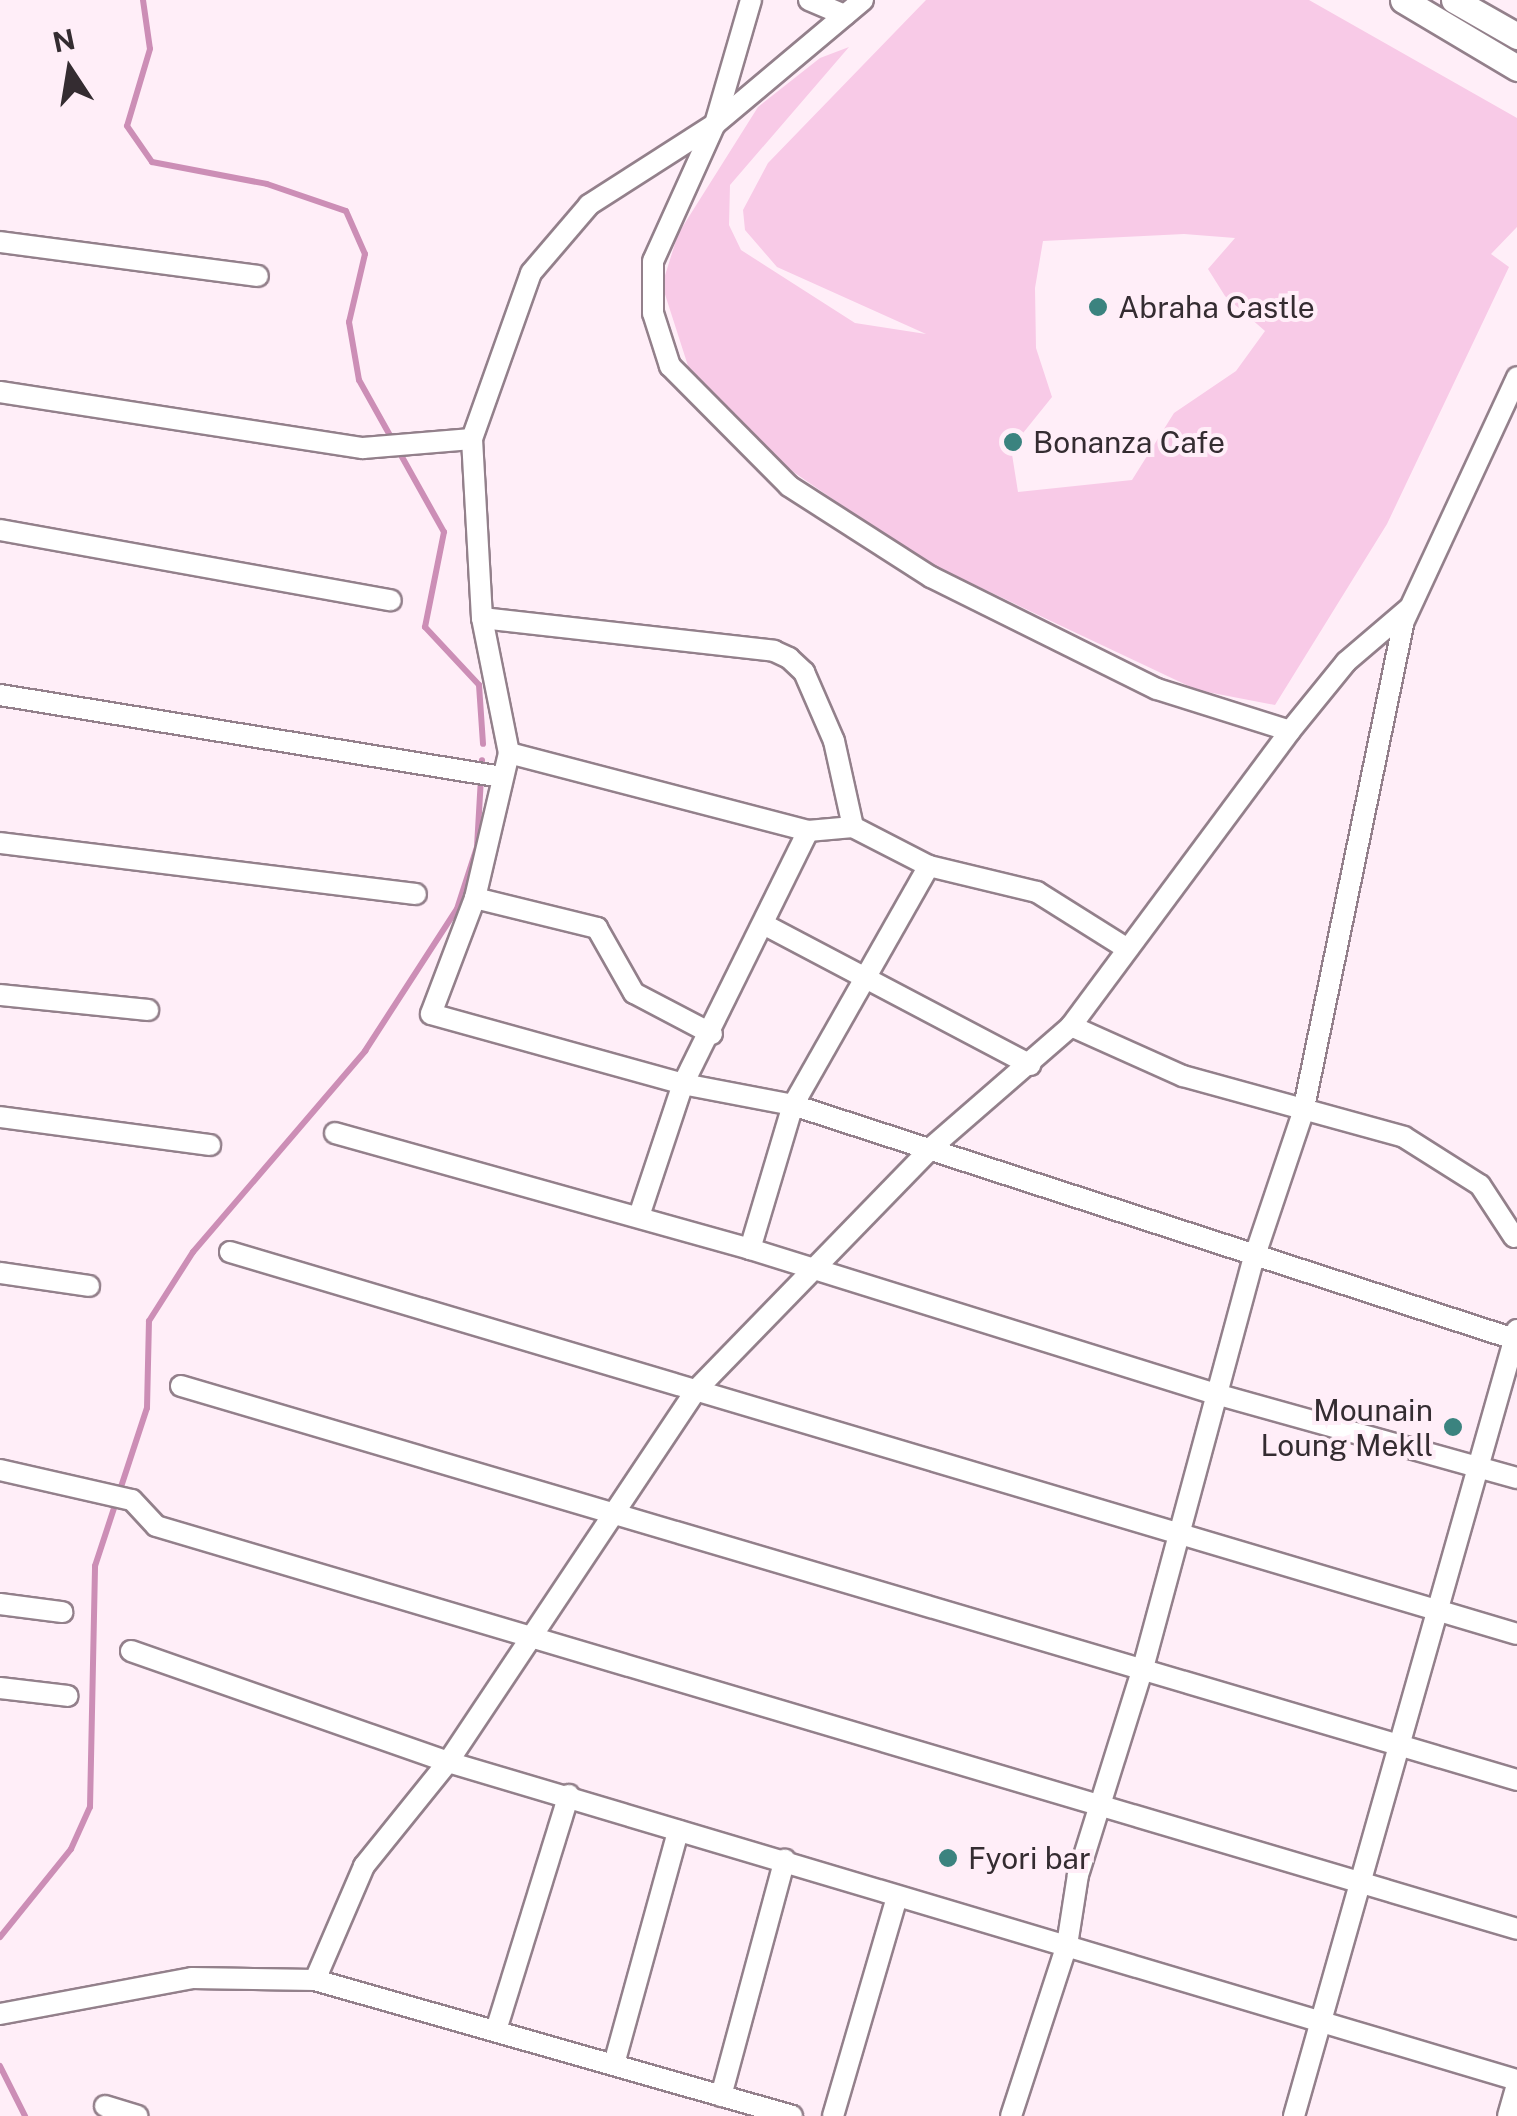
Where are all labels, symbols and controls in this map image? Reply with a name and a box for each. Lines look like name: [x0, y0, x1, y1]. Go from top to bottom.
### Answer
north arrow: [20, 20, 120, 120]
text: N: [50, 22, 78, 59]
place label: Abraha Castle: [1118, 289, 1315, 325]
marker: Abraha Castle: [1087, 296, 1109, 318]
place label: Bonanza Cafe: [1033, 424, 1225, 460]
marker: Bonanza Cafe: [1002, 431, 1024, 453]
place label: Mounain Loung Mekll: [1261, 1392, 1433, 1462]
marker: Mounain Loung Mekll: [1442, 1416, 1464, 1438]
place label: Fyori bar: [968, 1840, 1091, 1876]
marker: Fyori bar: [937, 1847, 959, 1869]

